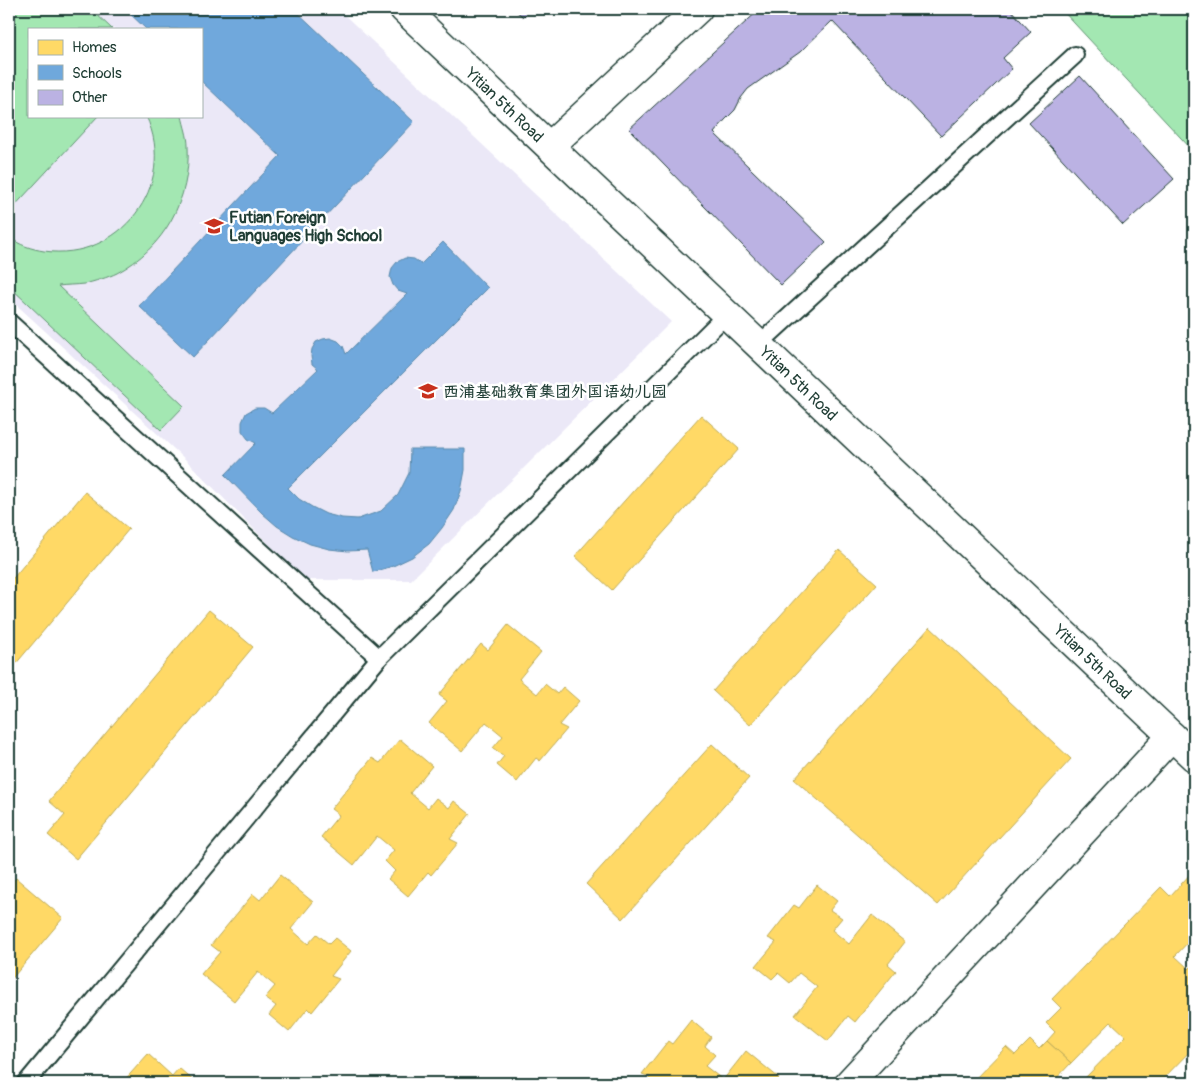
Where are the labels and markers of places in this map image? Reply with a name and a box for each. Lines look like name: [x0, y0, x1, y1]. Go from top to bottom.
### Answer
place label: Futian Foreign Languages High School: [229, 208, 382, 246]
school or university icon: Futian Foreign Languages High School: [203, 215, 225, 237]
school or university icon: 西浦基础教育集团外国语幼儿园: [417, 380, 439, 402]
place label: 西浦基础教育集团外国语幼儿园: [443, 382, 667, 402]

